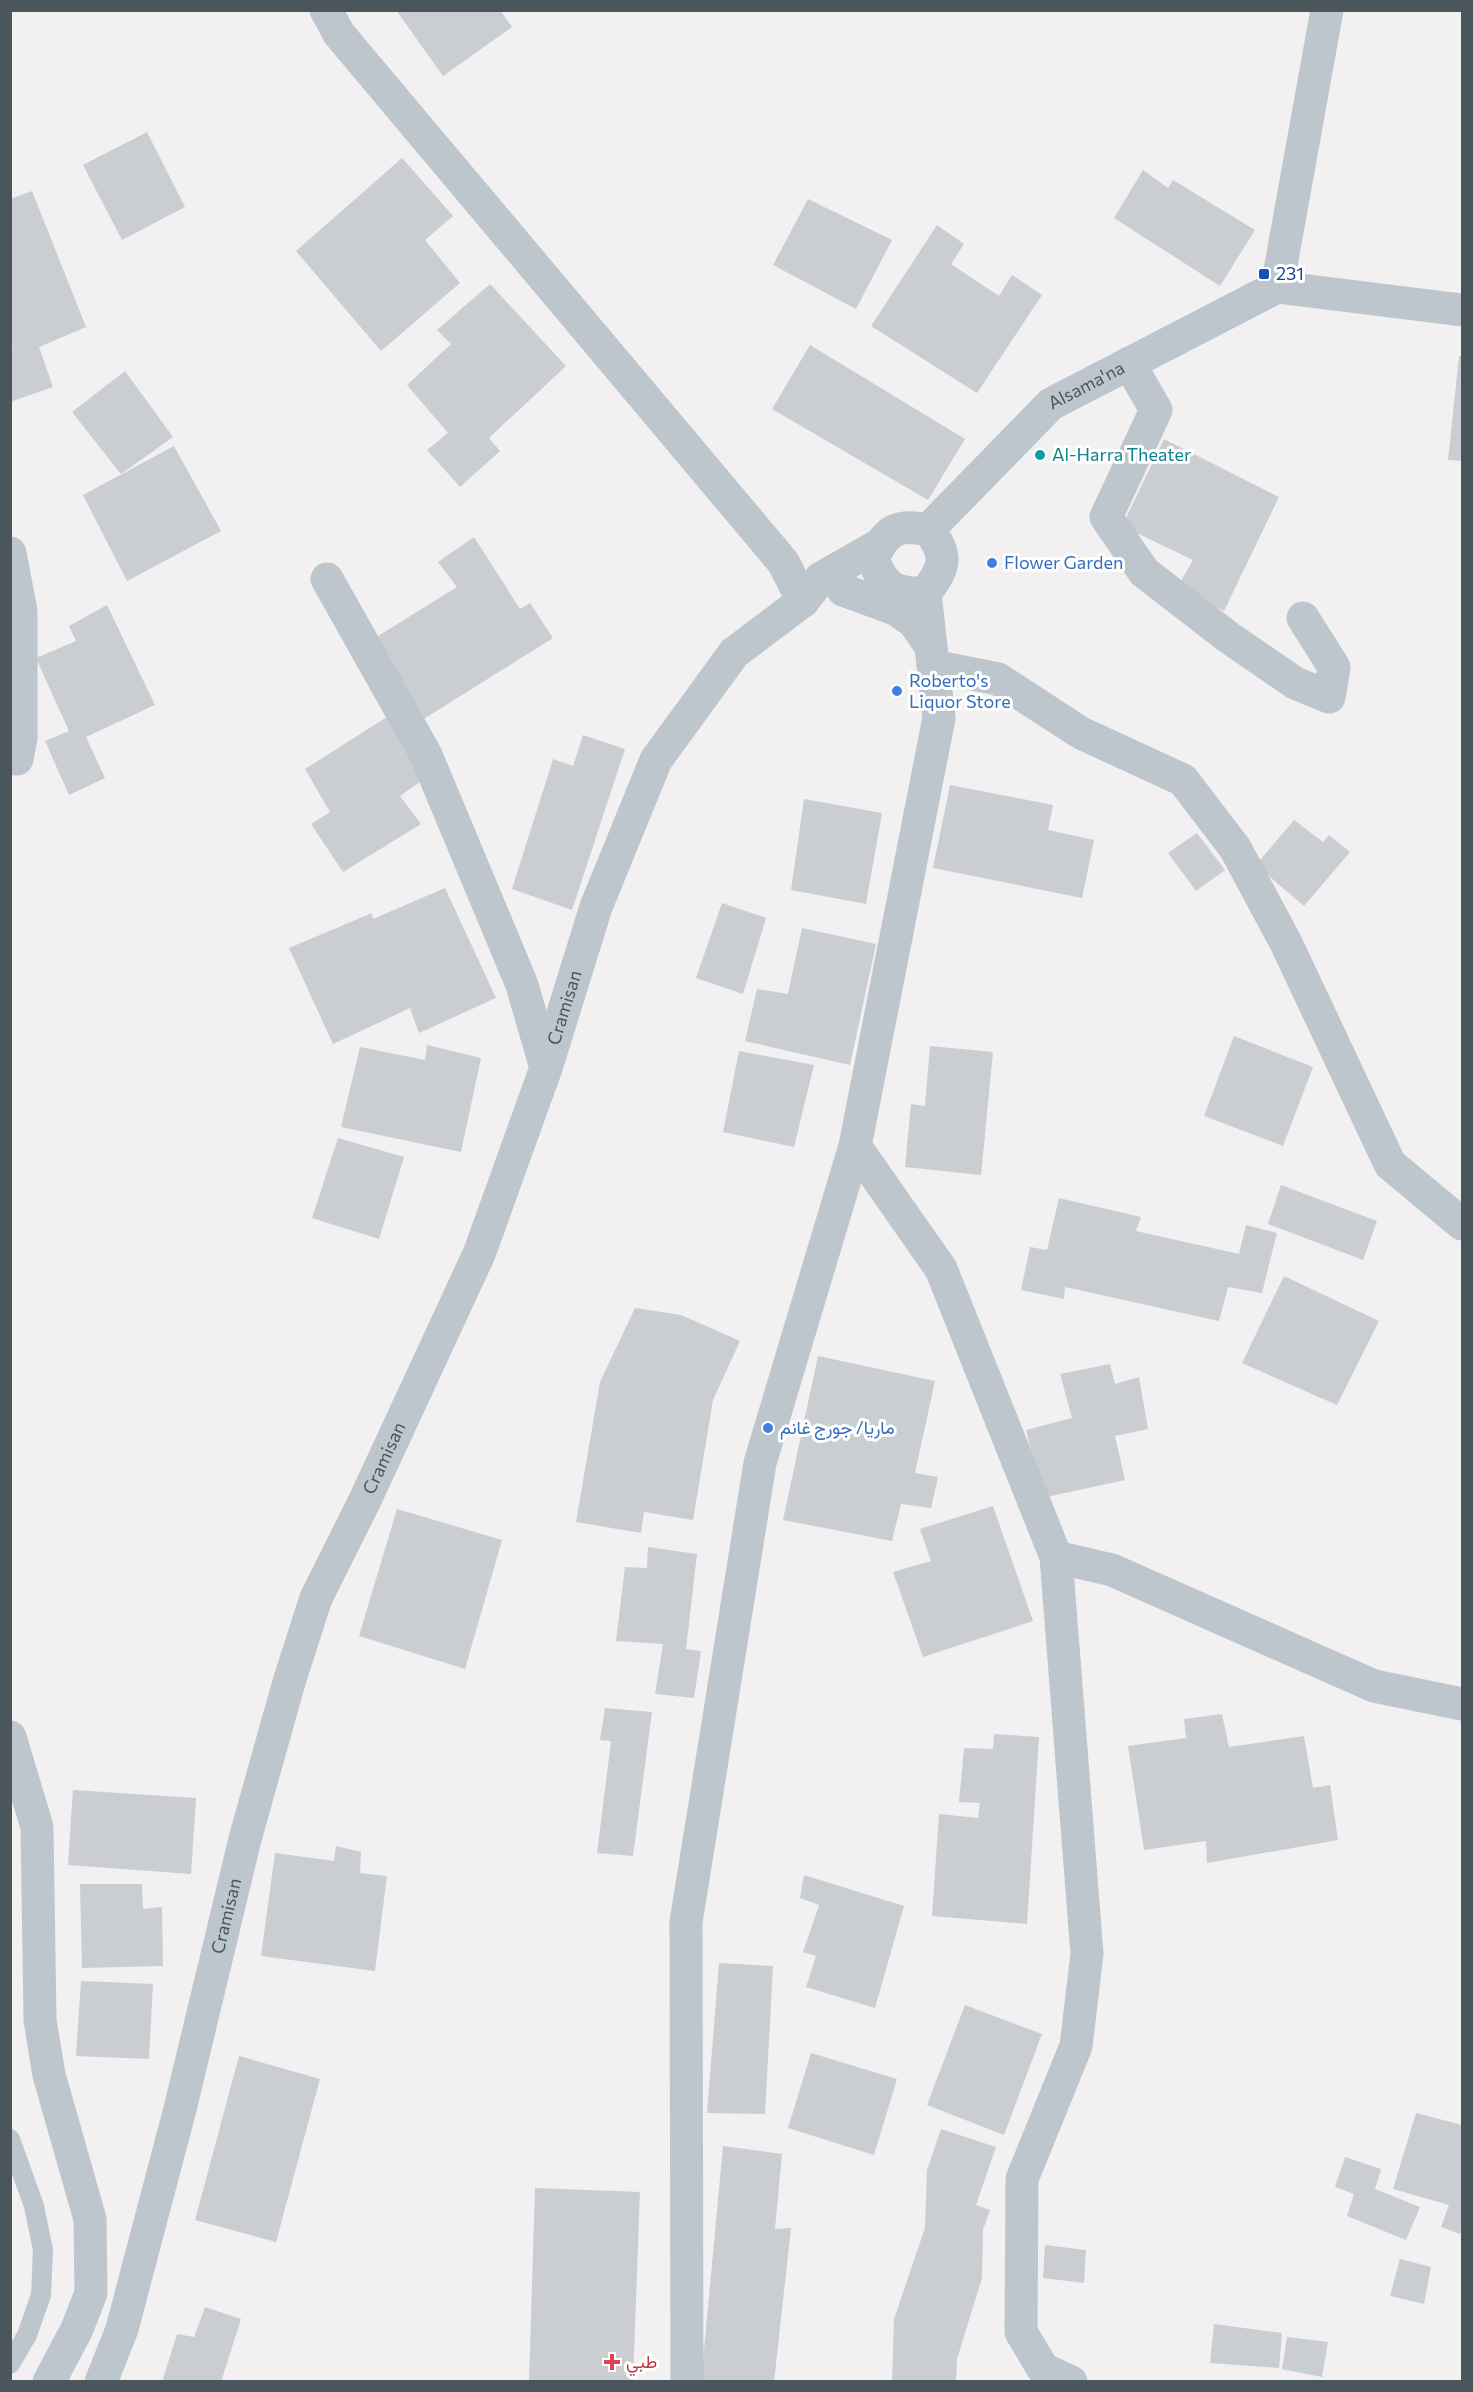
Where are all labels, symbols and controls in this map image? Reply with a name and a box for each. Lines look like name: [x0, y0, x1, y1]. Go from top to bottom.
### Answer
place label: 231: [1276, 262, 1304, 284]
marker: 231: [1257, 267, 1271, 281]
street label: Alsama'na: [1044, 356, 1128, 414]
place label: Al-Harra Theater: [1052, 443, 1191, 465]
marker: Al-Harra Theater: [1033, 448, 1047, 462]
place label: Flower Garden: [1004, 551, 1123, 573]
marker: Flower Garden: [985, 556, 999, 570]
place label: Roberto's Liquor Store: [909, 669, 1011, 712]
marker: Roberto's Liquor Store: [890, 684, 904, 698]
street label: Cramisan: [542, 967, 586, 1048]
place label: ماريا/ جورج غانم: [780, 1416, 895, 1440]
street label: Cramisan: [357, 1418, 410, 1498]
marker: ماريا/ جورج غانم: [761, 1421, 775, 1435]
street label: Cramisan: [206, 1876, 245, 1956]
place label: طبي: [626, 2350, 657, 2377]
marker: طبي: [603, 2353, 621, 2371]

